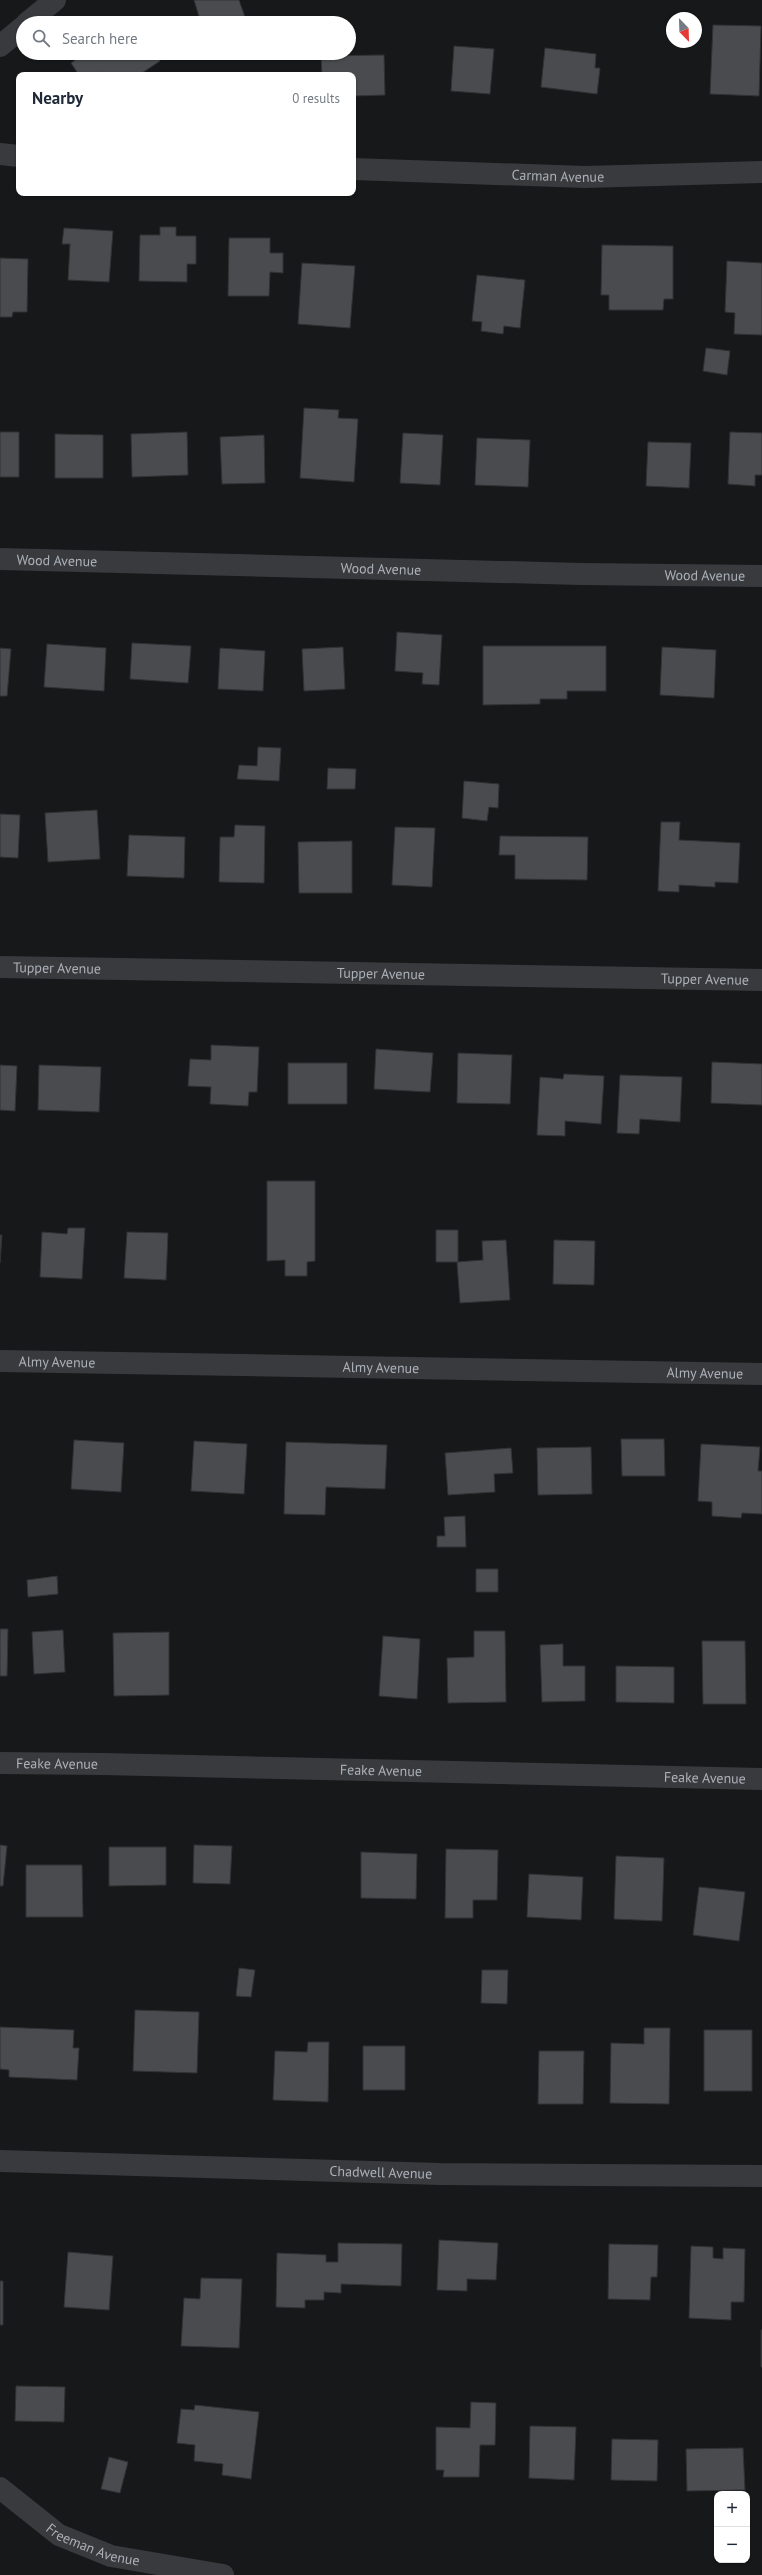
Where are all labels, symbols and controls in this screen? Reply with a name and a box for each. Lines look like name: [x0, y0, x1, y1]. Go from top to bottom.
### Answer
north arrow: [666, 12, 702, 48]
search box: [16, 16, 356, 60]
icon: search: [30, 27, 52, 49]
text: Search here: [62, 29, 138, 48]
text: Nearby: [32, 87, 83, 109]
text: 0 results: [292, 90, 340, 107]
street label: Carman Avenue: [511, 165, 604, 186]
street label: Wood Avenue: [16, 550, 98, 571]
street label: Wood Avenue: [340, 559, 421, 579]
street label: Wood Avenue: [664, 566, 745, 585]
street label: Tupper Avenue: [13, 958, 101, 978]
street label: Tupper Avenue: [337, 964, 425, 983]
street label: Tupper Avenue: [661, 969, 749, 989]
street label: Almy Avenue: [18, 1352, 96, 1372]
street label: Almy Avenue: [342, 1358, 419, 1377]
street label: Almy Avenue: [666, 1363, 743, 1383]
street label: Feake Avenue: [16, 1754, 98, 1773]
street label: Feake Avenue: [340, 1760, 422, 1780]
street label: Feake Avenue: [664, 1768, 746, 1788]
street label: Chadwell Avenue: [329, 2162, 432, 2183]
map controls: [714, 2491, 750, 2563]
button: +: [714, 2491, 750, 2527]
street label: Freeman Avenue: [42, 2519, 141, 2570]
button: −: [714, 2527, 750, 2563]

